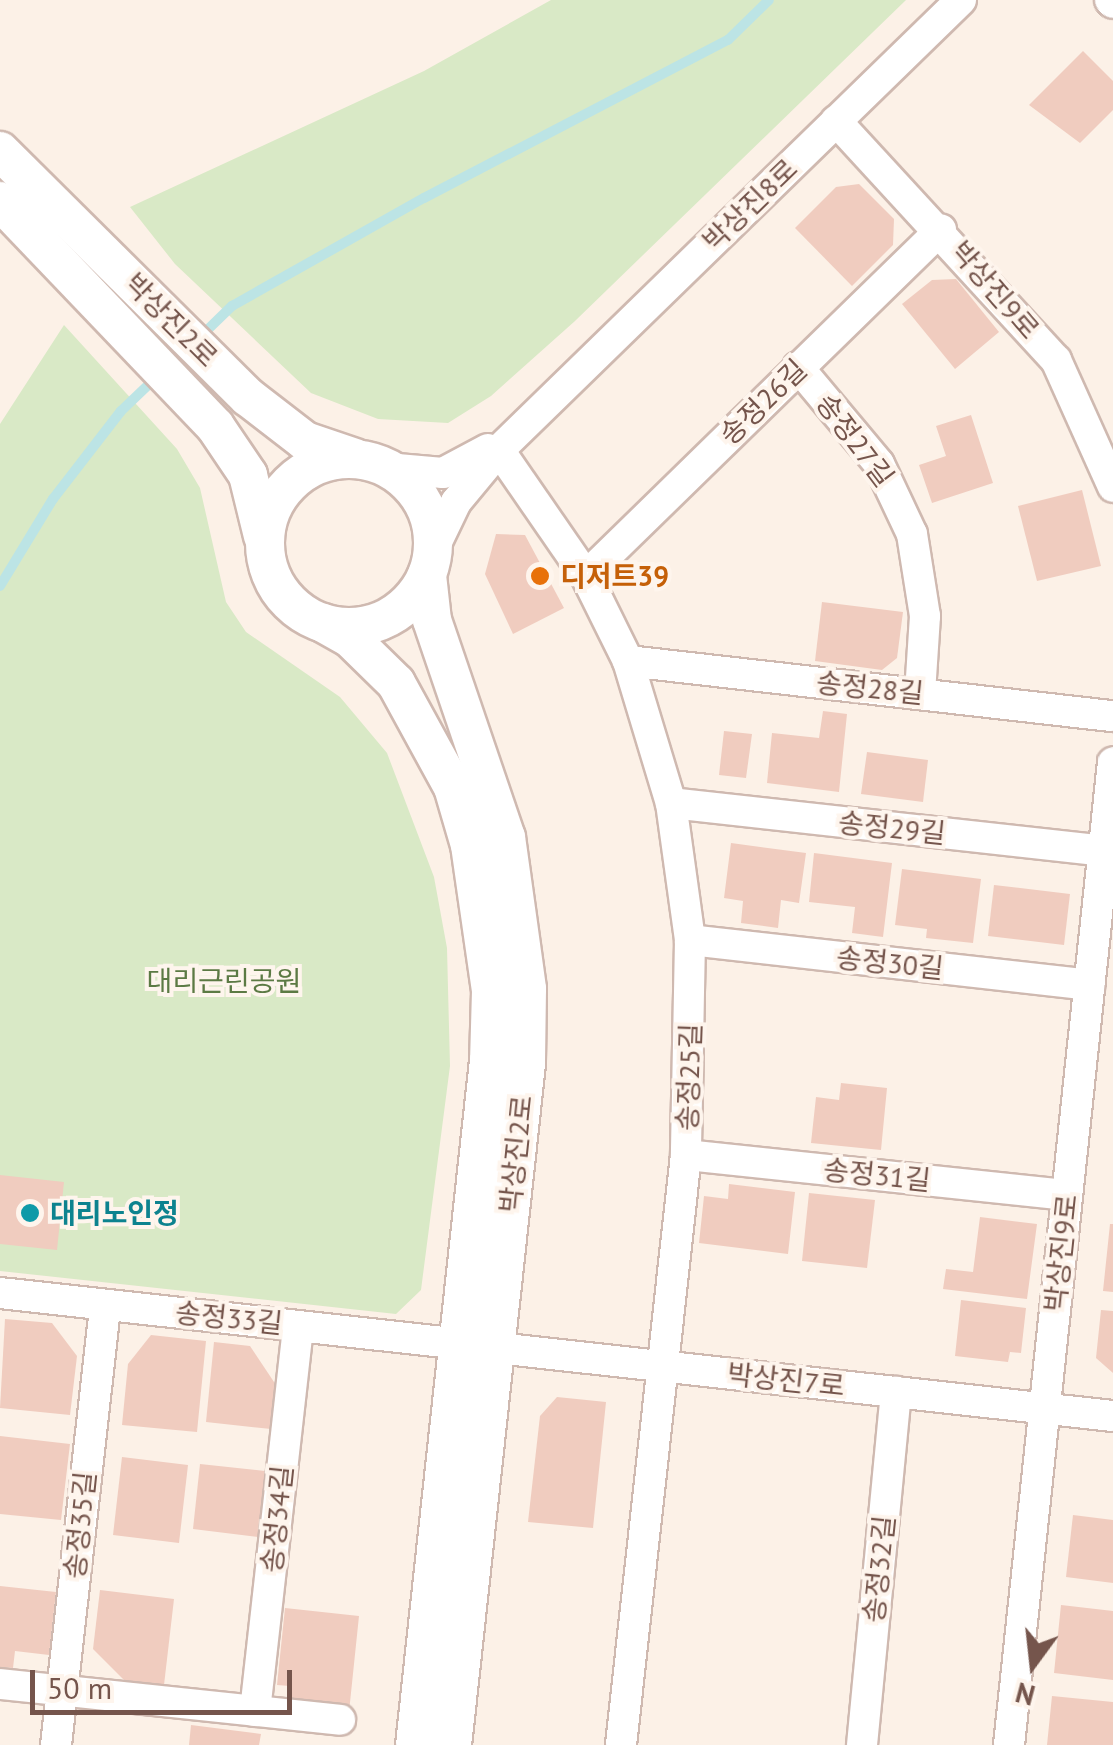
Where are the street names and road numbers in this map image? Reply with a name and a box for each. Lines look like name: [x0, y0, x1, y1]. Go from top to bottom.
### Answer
street label: 박상진8로: [696, 152, 804, 258]
street label: 박상진9로: [944, 234, 1046, 346]
street label: 박상진2로: [117, 266, 225, 374]
street label: 송정26길: [713, 352, 813, 452]
street label: 송정27길: [809, 387, 901, 493]
street label: 송정28길: [815, 666, 925, 710]
street label: 송정29길: [837, 806, 947, 850]
street label: 송정30길: [835, 941, 945, 985]
street label: 송정25길: [670, 1023, 708, 1131]
street label: 박상진2로: [493, 1093, 539, 1215]
street label: 송정31길: [822, 1153, 932, 1197]
street label: 박상진9로: [1038, 1192, 1084, 1314]
street label: 송정33길: [174, 1296, 284, 1340]
street label: 박상진7로: [725, 1357, 847, 1403]
street label: 송정34길: [255, 1464, 299, 1574]
street label: 송정35길: [58, 1470, 102, 1580]
street label: 송정32길: [857, 1514, 901, 1624]

